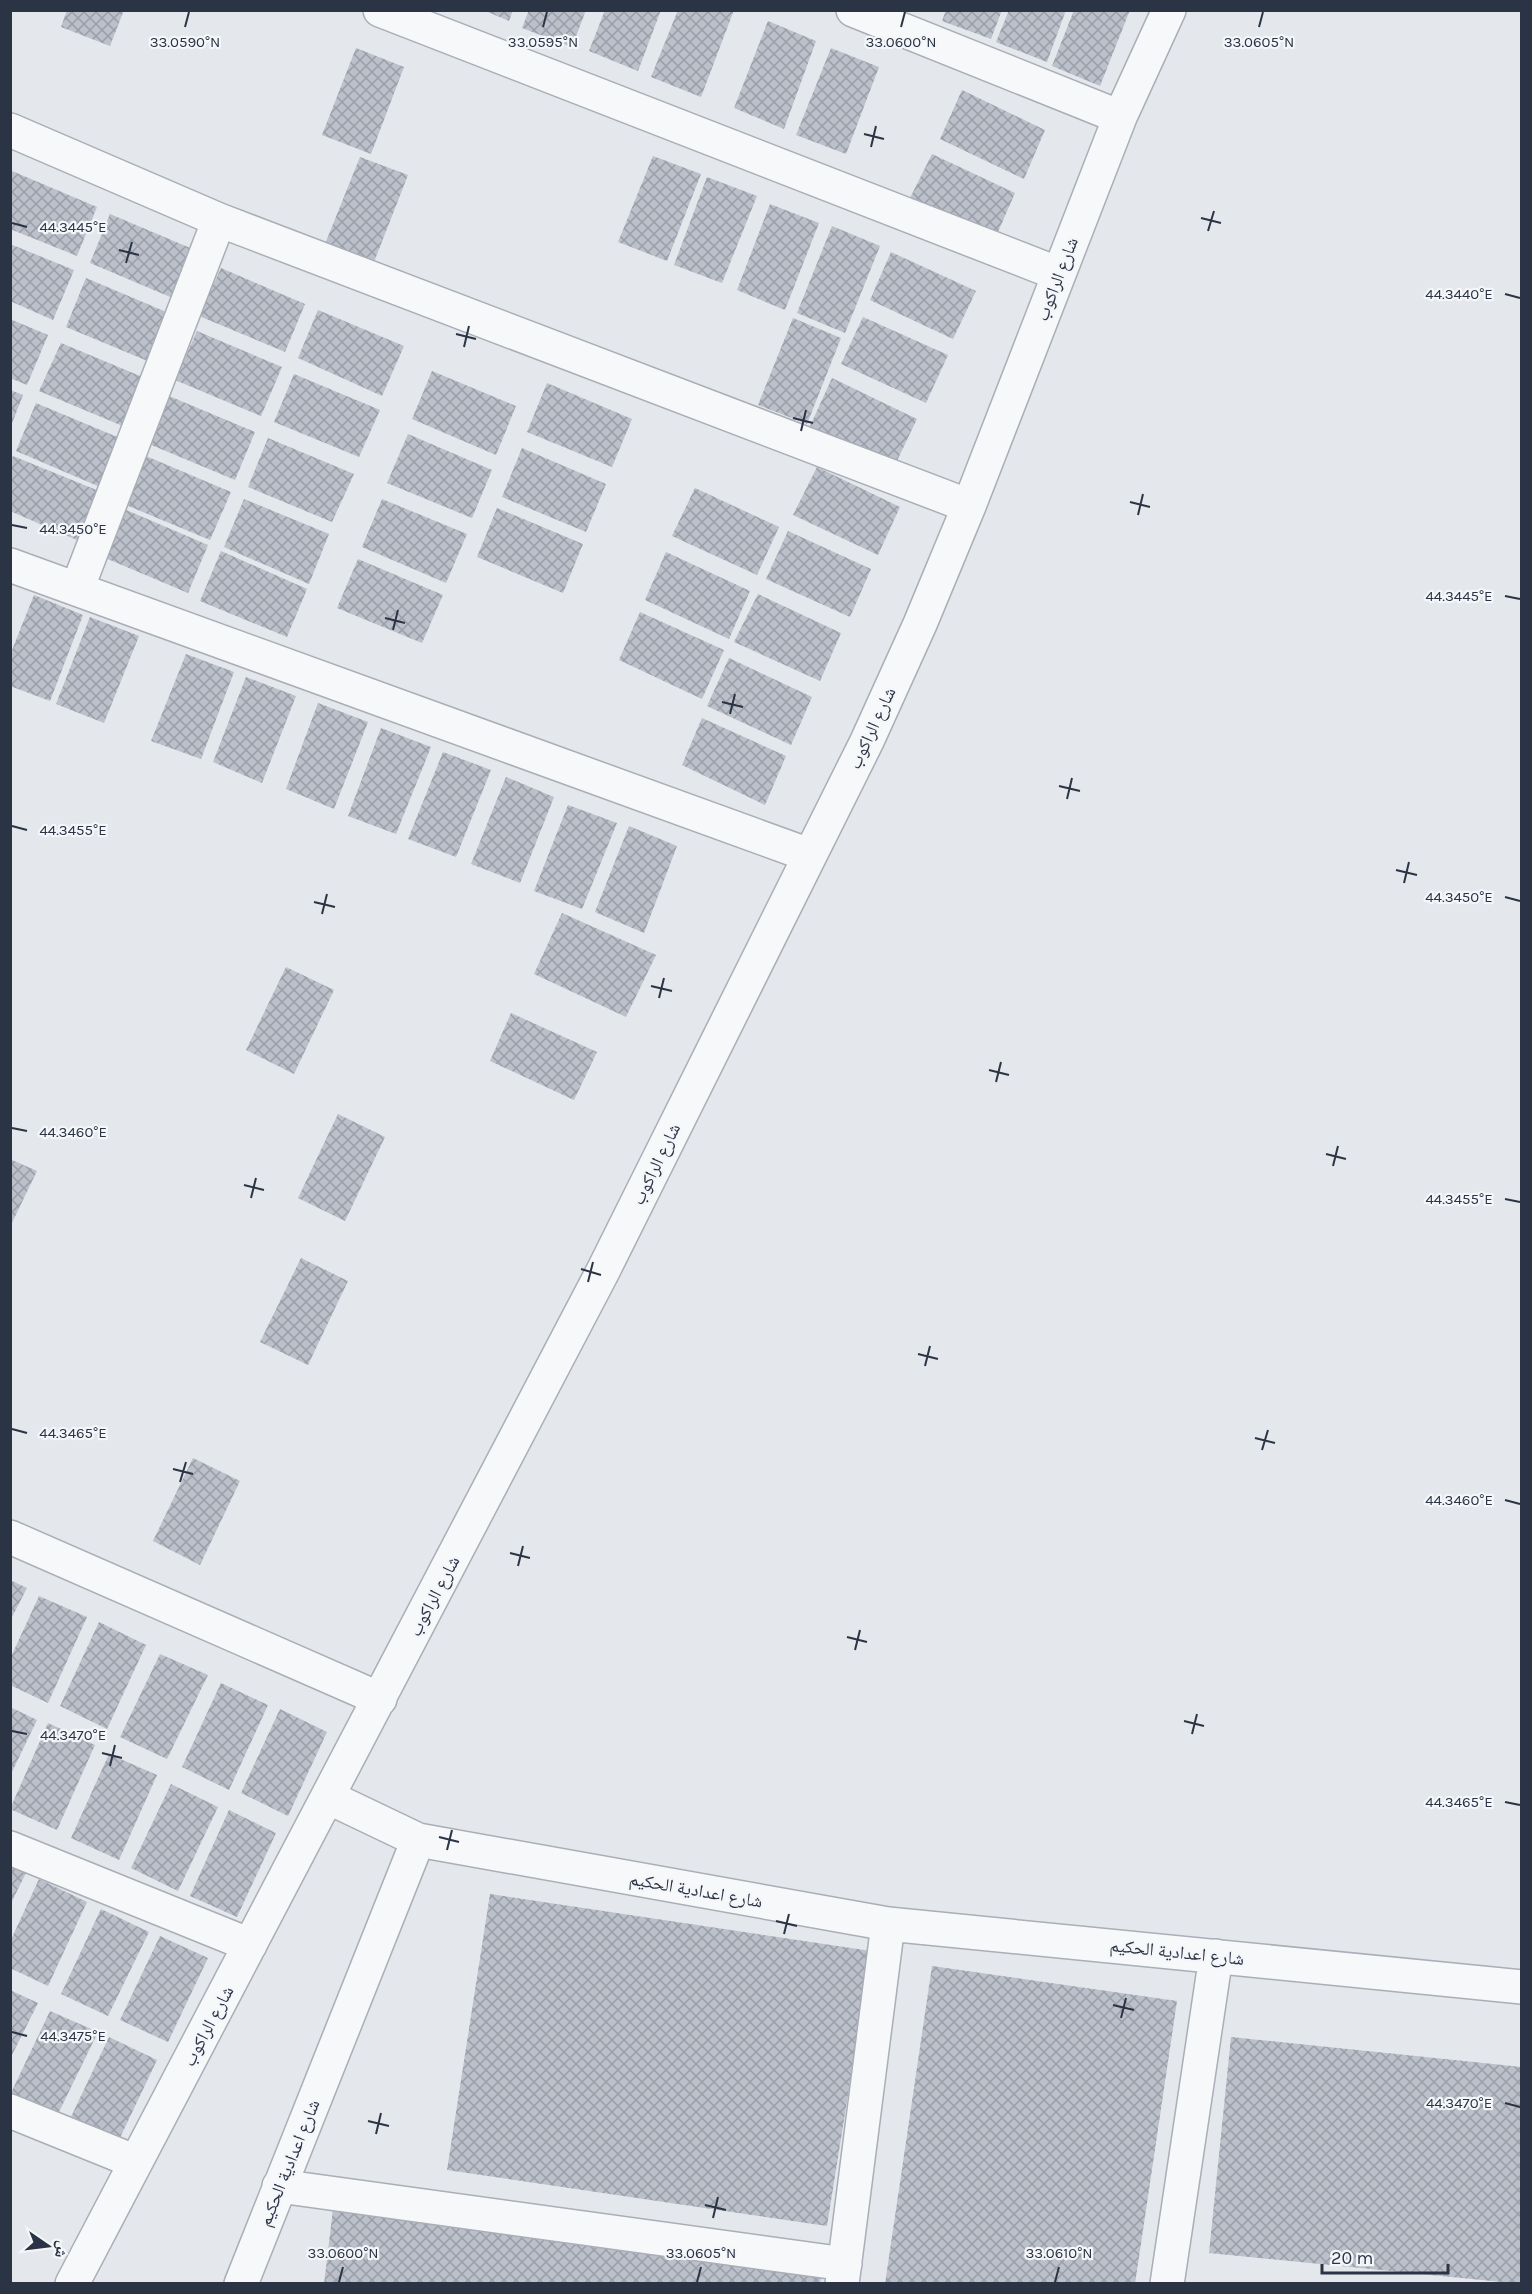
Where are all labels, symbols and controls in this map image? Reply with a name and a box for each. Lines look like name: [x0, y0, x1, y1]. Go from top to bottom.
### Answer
text: 33.0590°N: [150, 33, 220, 51]
text: 33.0595°N: [508, 33, 578, 51]
text: 33.0600°N: [865, 33, 937, 51]
text: 33.0605°N: [1224, 33, 1294, 51]
text: 44.3445°E: [39, 218, 107, 236]
street label: شارع الراكوب: [1031, 234, 1083, 324]
text: 44.3440°E: [1425, 285, 1493, 303]
text: 44.3450°E: [39, 520, 107, 538]
text: 44.3445°E: [1425, 587, 1493, 605]
street label: شارع الراكوب: [843, 683, 901, 773]
text: 44.3455°E: [39, 821, 107, 839]
text: 44.3450°E: [1425, 888, 1493, 906]
street label: شارع الراكوب: [627, 1120, 685, 1208]
text: 44.3460°E: [39, 1123, 107, 1141]
text: 44.3455°E: [1425, 1190, 1493, 1208]
text: 44.3465°E: [39, 1424, 107, 1442]
text: 44.3460°E: [1425, 1491, 1493, 1509]
street label: شارع الراكوب: [404, 1552, 464, 1640]
text: 44.3470°E: [40, 1726, 106, 1744]
text: 44.3465°E: [1425, 1793, 1493, 1811]
street label: شارع اعدادية الحكيم: [627, 1867, 764, 1914]
street label: شارع اعدادية الحكيم: [1109, 1934, 1245, 1971]
street label: شارع الراكوب: [178, 1982, 238, 2070]
text: 44.3475°E: [40, 2027, 106, 2045]
text: 44.3470°E: [1426, 2094, 1492, 2112]
street label: شارع اعدادية الحكيم: [254, 2096, 325, 2230]
north arrow: [18, 2216, 78, 2276]
scale bar: [1322, 2237, 1448, 2275]
text: ش: [51, 2239, 73, 2260]
text: 33.0600°N: [307, 2244, 379, 2262]
text: 33.0605°N: [666, 2244, 736, 2262]
text: 33.0610°N: [1025, 2244, 1093, 2262]
text: 20 m: [1331, 2247, 1373, 2269]

